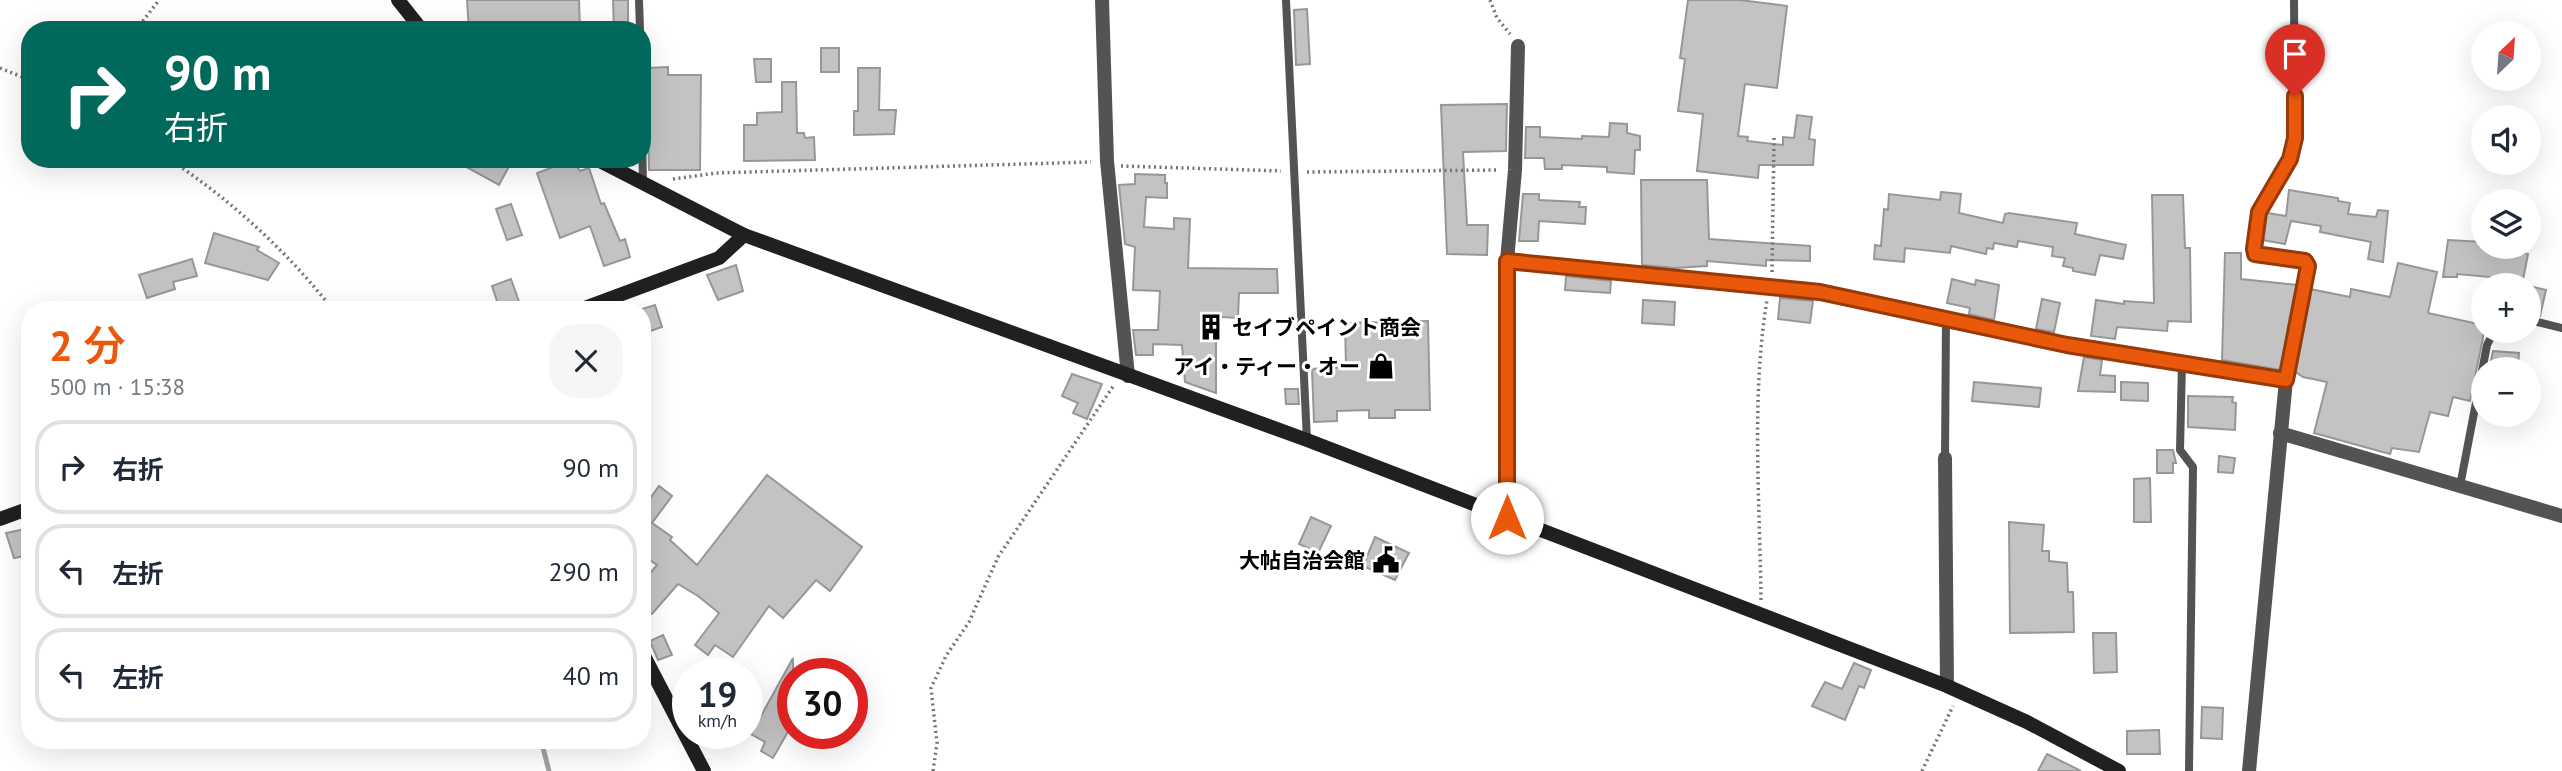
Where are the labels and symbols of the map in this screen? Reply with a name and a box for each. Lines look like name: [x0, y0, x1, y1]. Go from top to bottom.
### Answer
north arrow: [2471, 21, 2541, 91]
pin: [2265, 24, 2325, 96]
building icon: セイブペイント商会: [1196, 312, 1226, 342]
place label: セイブペイント商会: [1232, 314, 1421, 341]
shop icon: アイ・ティー・オー: [1366, 351, 1396, 381]
place label: アイ・ティー・オー: [1173, 353, 1360, 380]
position arrow: [1470, 481, 1544, 555]
public building icon: 大帖自治会館: [1371, 545, 1401, 575]
place label: 大帖自治会館: [1239, 547, 1365, 574]
speed limit sign: 30: [777, 658, 868, 749]

